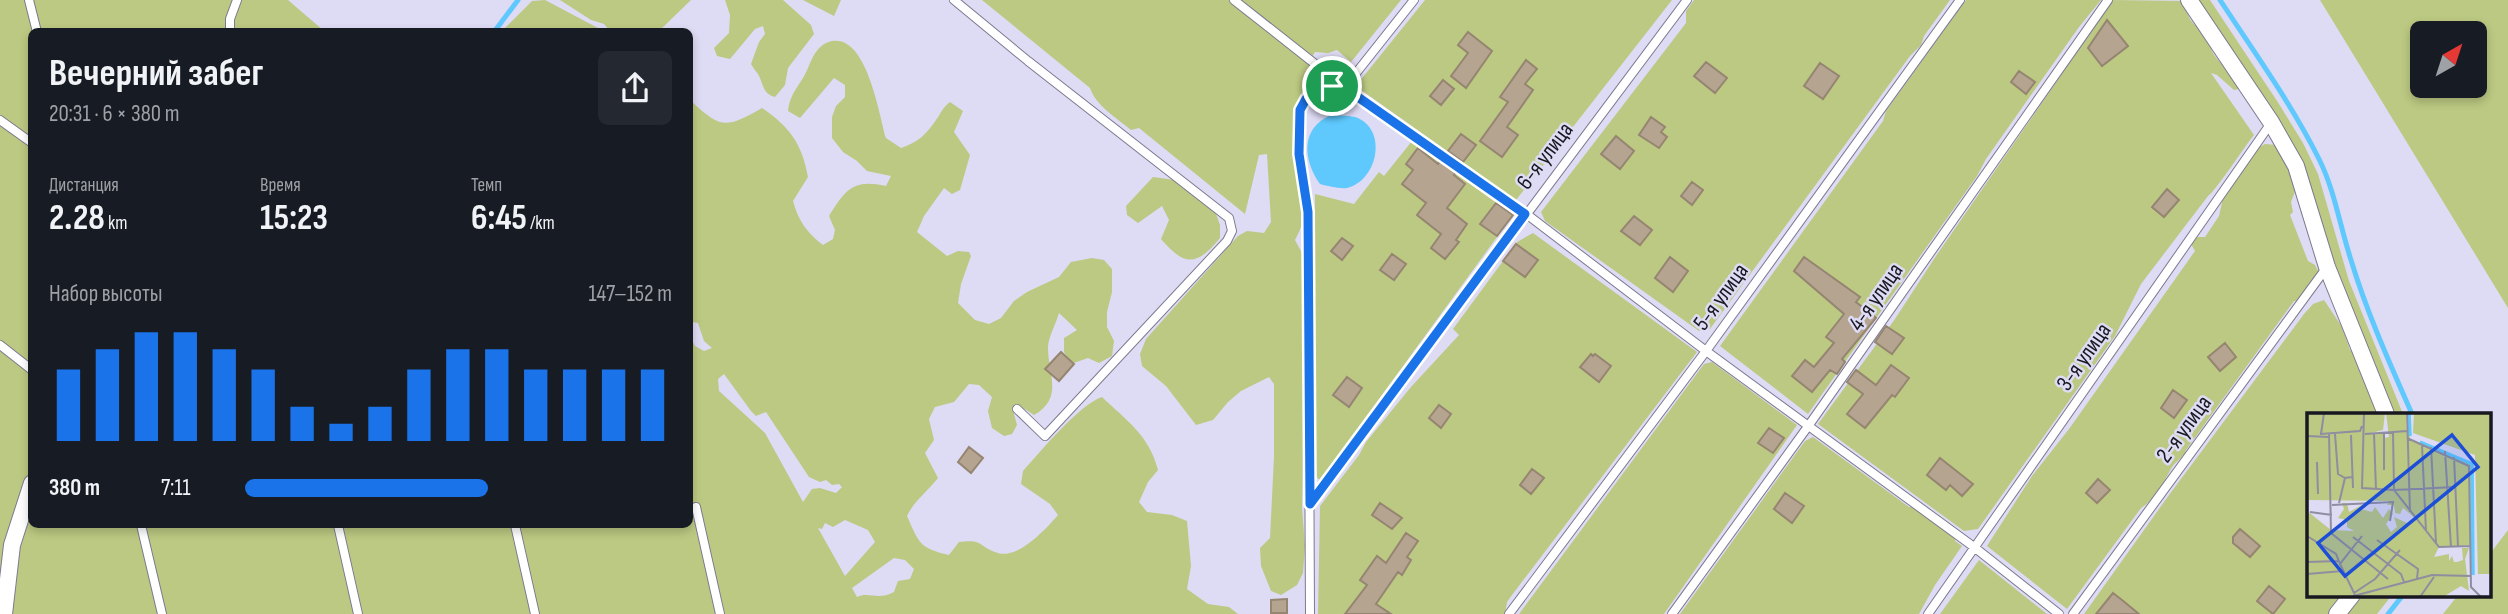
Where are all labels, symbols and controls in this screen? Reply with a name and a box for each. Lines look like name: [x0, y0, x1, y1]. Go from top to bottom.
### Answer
north arrow: [2410, 21, 2487, 98]
map controls: [2410, 21, 2487, 98]
text: Вечерний забег: [49, 51, 263, 96]
button: share: [598, 51, 672, 125]
pin: [1302, 56, 1362, 116]
icon: arrive: [1313, 67, 1351, 105]
text: 20:31 · 6 × 380 m: [49, 100, 179, 128]
street label: 6-я улица: [1511, 117, 1579, 195]
text: Дистанция: [49, 174, 119, 197]
text: Время: [260, 174, 301, 197]
text: Темп: [471, 174, 502, 197]
text: 2.28: [49, 197, 105, 240]
text: 15:23: [260, 197, 328, 240]
text: 6:45: [471, 197, 527, 240]
text: km: [105, 212, 127, 235]
text: /km: [527, 212, 555, 235]
street label: 5-я улица: [1687, 258, 1755, 336]
street label: 4-я улица: [1843, 258, 1909, 336]
text: Набор высоты: [49, 280, 162, 308]
text: 147–152 m: [588, 280, 672, 308]
street label: 3-я улица: [2051, 318, 2117, 396]
street label: 2-я улица: [2150, 390, 2218, 468]
inset map: [2307, 413, 2490, 596]
text: 380 m: [49, 474, 100, 502]
text: 7:11: [161, 474, 191, 502]

